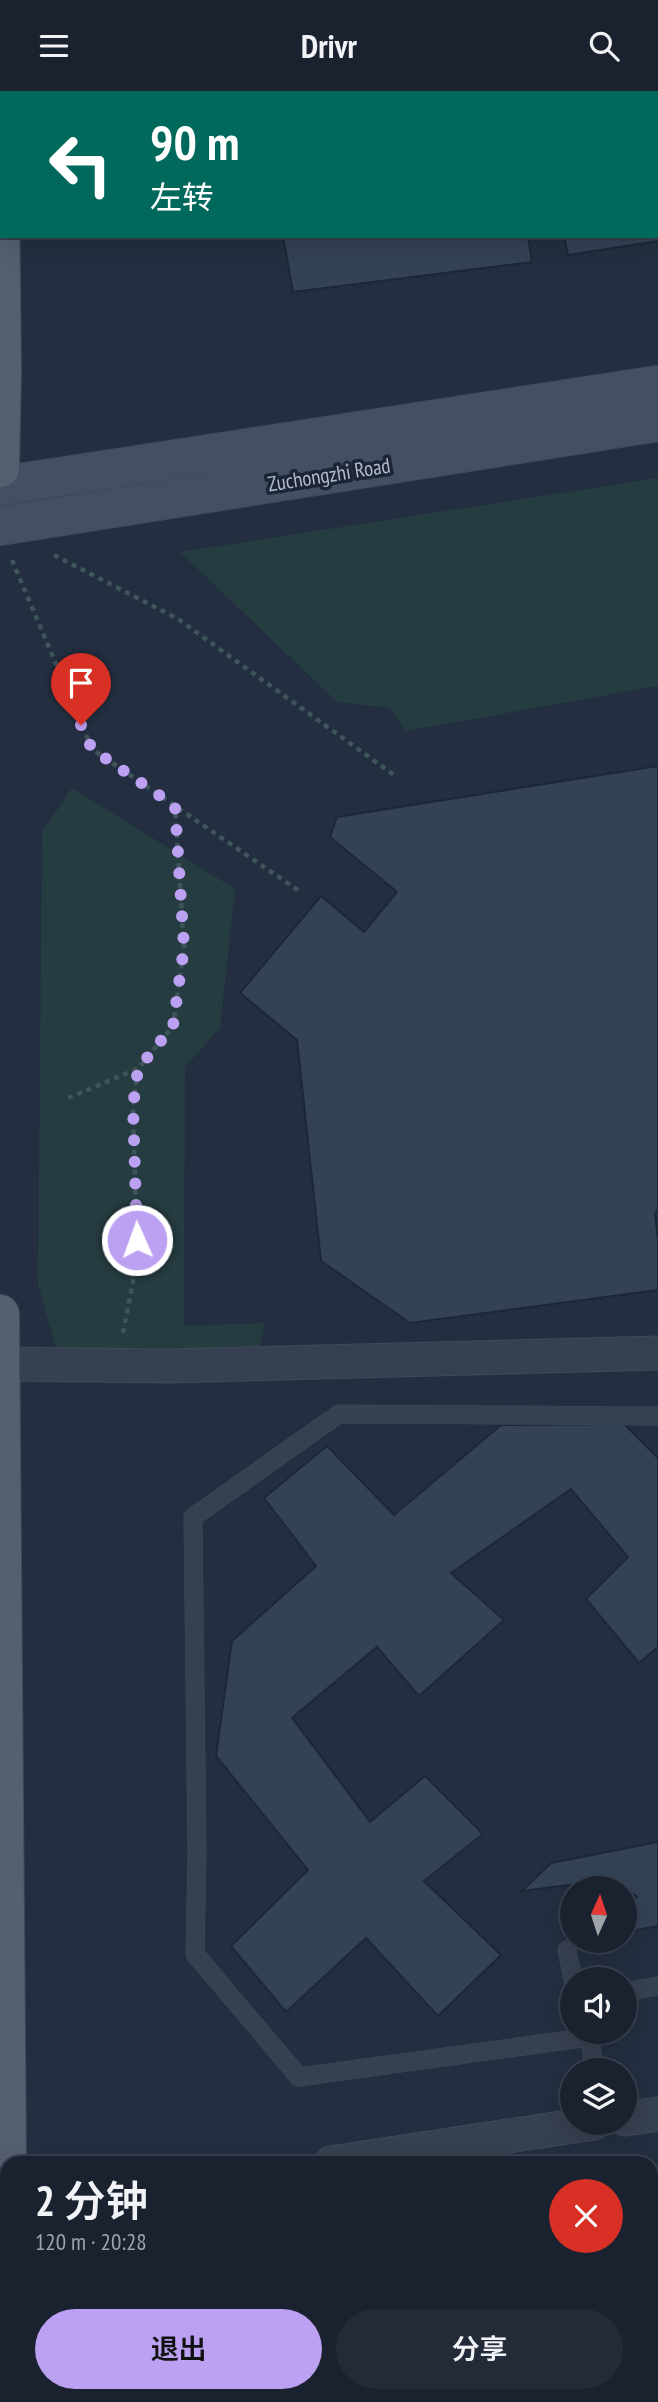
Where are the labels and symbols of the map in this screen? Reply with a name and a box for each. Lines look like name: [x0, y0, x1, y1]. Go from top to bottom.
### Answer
street label: Zuchongzhi Road: [266, 451, 392, 498]
pin: [51, 653, 111, 725]
position arrow: [100, 1203, 174, 1277]
north arrow: [560, 1876, 637, 1953]

